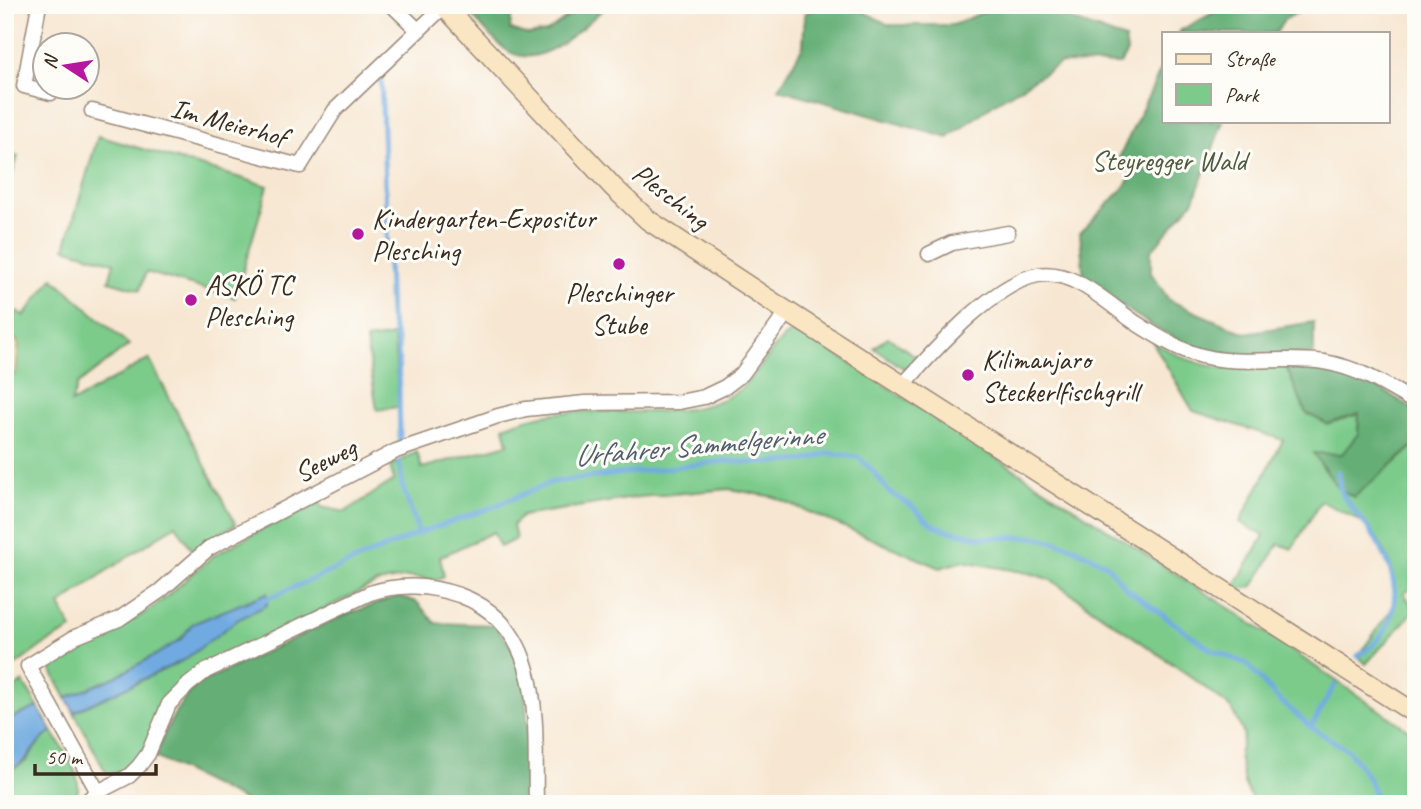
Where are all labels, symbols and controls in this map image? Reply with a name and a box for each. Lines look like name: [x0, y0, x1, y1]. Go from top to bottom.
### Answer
north arrow: [32, 32, 102, 102]
legend: [1162, 32, 1390, 122]
text: Straße: [1225, 46, 1277, 72]
text: N: [37, 51, 64, 71]
text: Park: [1225, 82, 1260, 108]
street label: Im Meierhof: [167, 90, 296, 156]
park label: Steyregger Wald: [1091, 143, 1251, 178]
street label: Plesching: [626, 155, 718, 238]
place label: Kindergarten-Expositur Plesching: [372, 201, 597, 268]
marker: Kindergarten-Expositur Plesching: [350, 226, 366, 242]
marker: Pleschinger Stube: [611, 256, 627, 272]
place label: ASKÖ TC Plesching: [205, 267, 296, 334]
place label: Pleschinger Stube: [565, 275, 675, 342]
marker: ASKÖ TC Plesching: [183, 292, 199, 308]
place label: Kilimanjaro Steckerlfischgrill: [982, 342, 1144, 409]
marker: Kilimanjaro Steckerlfischgrill: [960, 367, 976, 383]
water label: Urfahrer Sammelgerinne: [573, 415, 828, 475]
street label: Seeweg: [288, 429, 364, 490]
scale bar: [35, 732, 156, 776]
text: 50 m: [46, 744, 84, 770]

